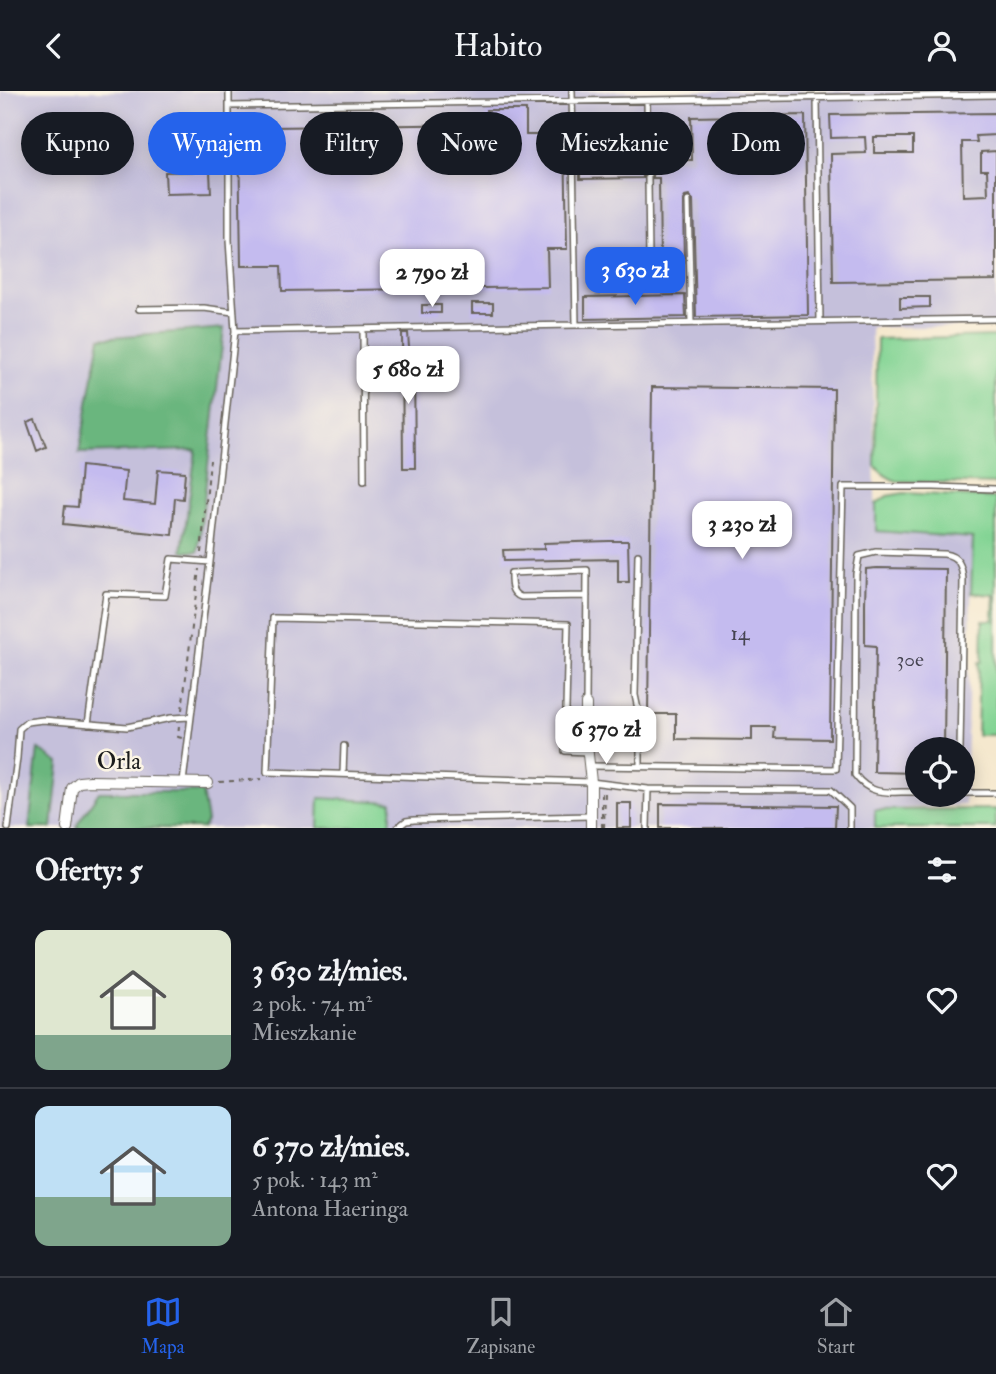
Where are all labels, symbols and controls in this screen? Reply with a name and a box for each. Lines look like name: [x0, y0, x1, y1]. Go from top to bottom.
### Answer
text: Habito: [454, 26, 542, 66]
icon: back: [35, 27, 73, 65]
icon: person: [923, 27, 961, 65]
chip: Kupno: [21, 112, 134, 175]
chip: Wynajem: [148, 112, 286, 175]
chip: Filtry: [300, 112, 403, 175]
chip: Nowe: [417, 112, 522, 175]
chip: Mieszkanie: [536, 112, 693, 175]
chip: Dom: [707, 112, 805, 175]
pin: 3 630 zł: [563, 247, 707, 307]
pin: 2 790 zł: [360, 249, 504, 309]
text: 3 630 zł: [601, 255, 669, 284]
text: 2 790 zł: [396, 257, 468, 286]
pin: 5 680 zł: [336, 347, 480, 406]
text: 5 680 zł: [373, 354, 444, 383]
pin: 3 230 zł: [670, 501, 814, 561]
text: 3 230 zł: [708, 509, 776, 538]
house number: 14: [731, 620, 751, 647]
house number: 30e: [896, 646, 924, 673]
pin: 6 370 zł: [534, 707, 678, 766]
text: 6 370 zł: [571, 714, 641, 743]
map controls: [905, 737, 975, 807]
button: locate: [905, 737, 975, 807]
street label: Orla: [97, 746, 142, 777]
icon: filters: [923, 851, 961, 889]
text: Oferty: 5: [35, 852, 143, 889]
text: 3 630 zł/mies.: [252, 952, 408, 989]
icon: home: [91, 958, 175, 1042]
icon: heart: [923, 981, 961, 1019]
text: 2 pok. · 74 m²: [252, 989, 372, 1018]
text: Mieszkanie: [252, 1018, 357, 1047]
text: 6 370 zł/mies.: [252, 1128, 410, 1165]
icon: home: [91, 1134, 175, 1218]
icon: heart: [923, 1157, 961, 1195]
text: 5 pok. · 143 m²: [252, 1165, 378, 1194]
text: Antona Haeringa: [252, 1194, 408, 1223]
tab: Mapa: [141, 1293, 184, 1359]
tab: Zapisane: [466, 1293, 535, 1359]
tab: Start: [817, 1293, 855, 1359]

